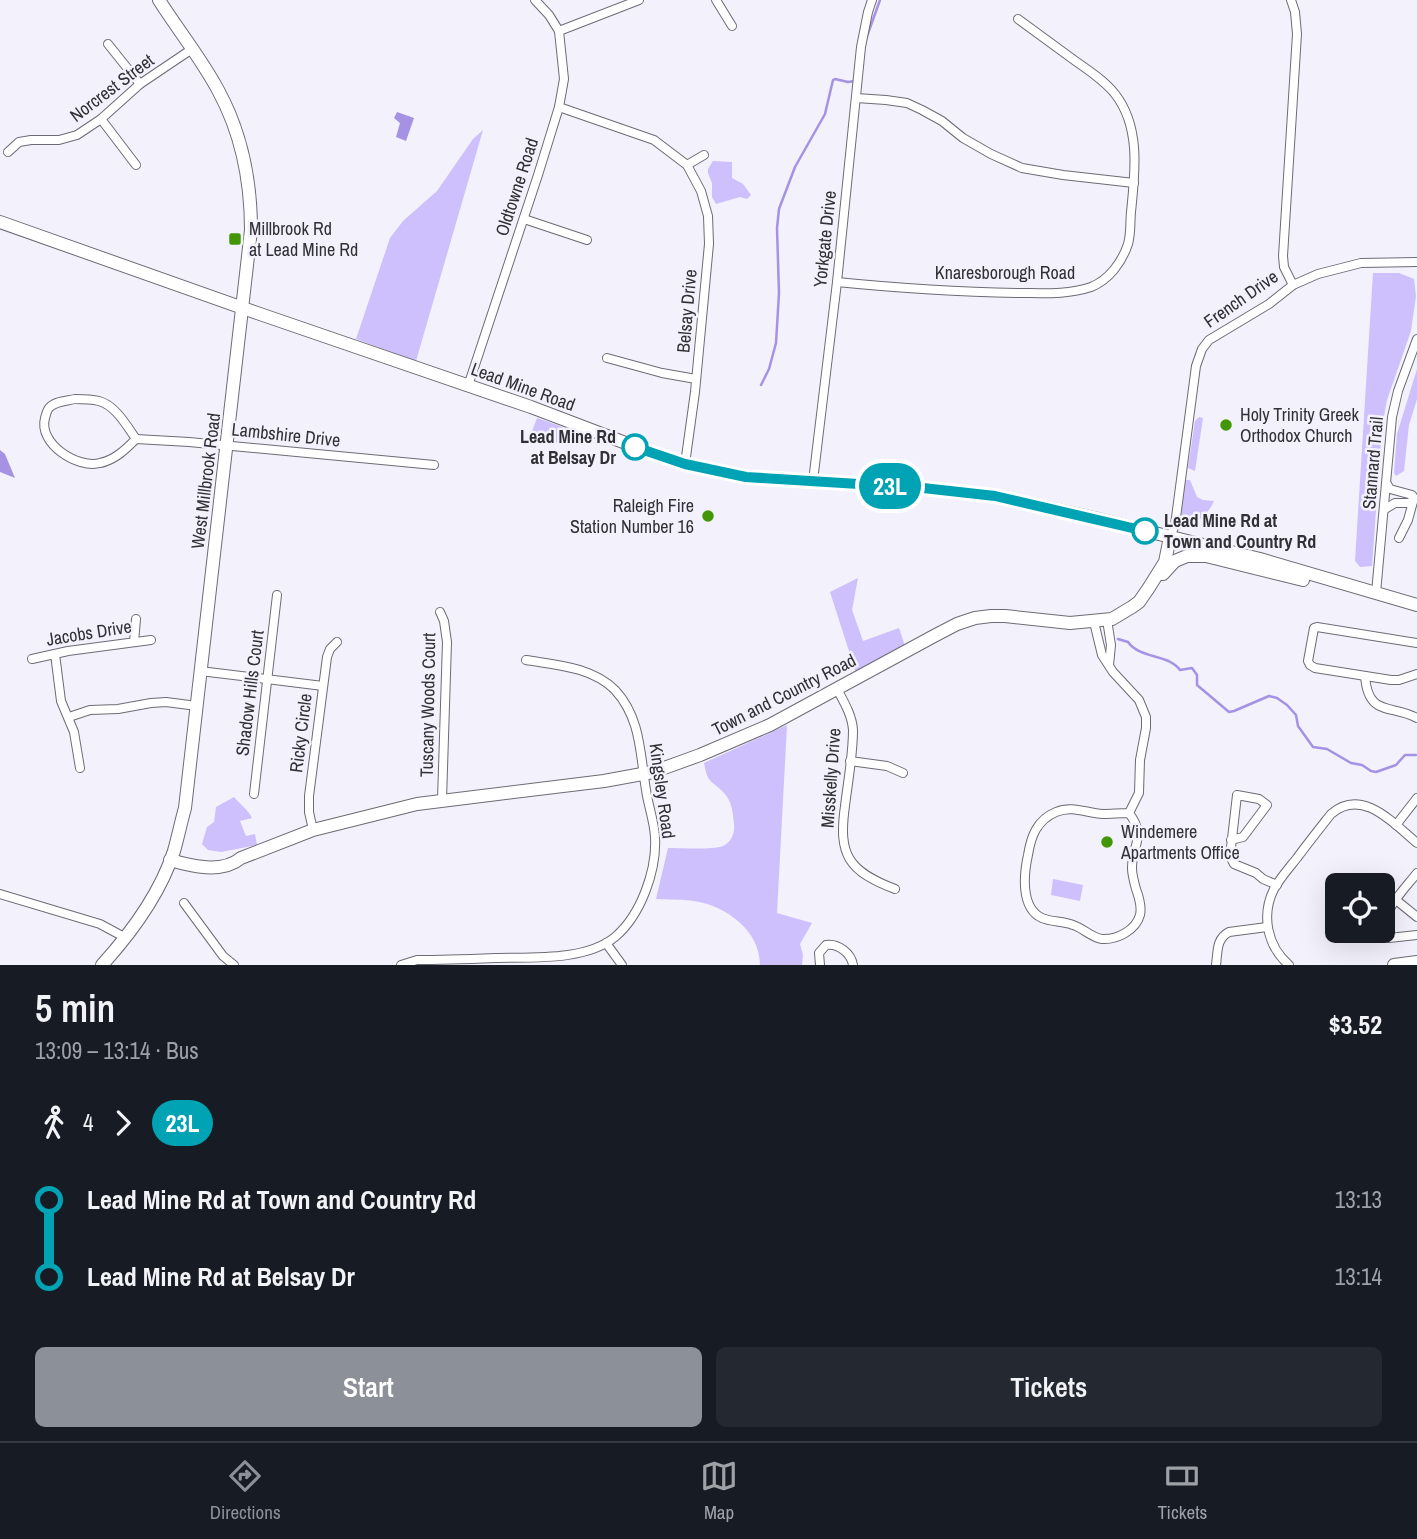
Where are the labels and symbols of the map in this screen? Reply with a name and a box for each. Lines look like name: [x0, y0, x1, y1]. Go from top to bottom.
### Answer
street label: Norcrest Street: [65, 48, 159, 127]
street label: Oldtowne Road: [489, 135, 544, 239]
street label: Yorkgate Drive: [807, 189, 842, 289]
place label: Millbrook Rd at Lead Mine Rd: [249, 216, 358, 262]
marker: Millbrook Rd at Lead Mine Rd: [227, 231, 243, 247]
street label: Knaresborough Road: [935, 260, 1075, 285]
street label: French Drive: [1199, 264, 1283, 333]
street label: Belsay Drive: [670, 268, 703, 354]
street label: Lead Mine Road: [468, 356, 579, 417]
place label: Holy Trinity Greek Orthodox Church: [1240, 402, 1360, 448]
street label: West Millbrook Road: [185, 412, 226, 550]
street label: Lambshire Drive: [230, 416, 342, 453]
street label: Stannard Trail: [1356, 416, 1389, 510]
marker: Holy Trinity Greek Orthodox Church: [1218, 417, 1234, 433]
place label: Lead Mine Rd at Belsay Dr: [520, 424, 616, 470]
marker: Lead Mine Rd at Belsay Dr: [622, 434, 648, 460]
line badge: 23L: [850, 463, 930, 509]
place label: Raleigh Fire Station Number 16: [570, 493, 694, 539]
marker: Raleigh Fire Station Number 16: [700, 508, 716, 524]
place label: Lead Mine Rd at Town and Country Rd: [1164, 508, 1316, 554]
marker: Lead Mine Rd at Town and Country Rd: [1132, 518, 1158, 544]
street label: Jacobs Drive: [44, 613, 133, 652]
street label: Shadow Hills Court: [229, 629, 270, 757]
street label: Tuscany Woods Court: [414, 633, 441, 777]
street label: Town and Country Road: [708, 647, 860, 742]
street label: Ricky Circle: [283, 692, 318, 774]
street label: Misskelly Drive: [815, 727, 846, 829]
street label: Kingsley Road: [643, 742, 682, 840]
place label: Windemere Apartments Office: [1120, 819, 1240, 865]
marker: Windemere Apartments Office: [1099, 834, 1115, 850]

